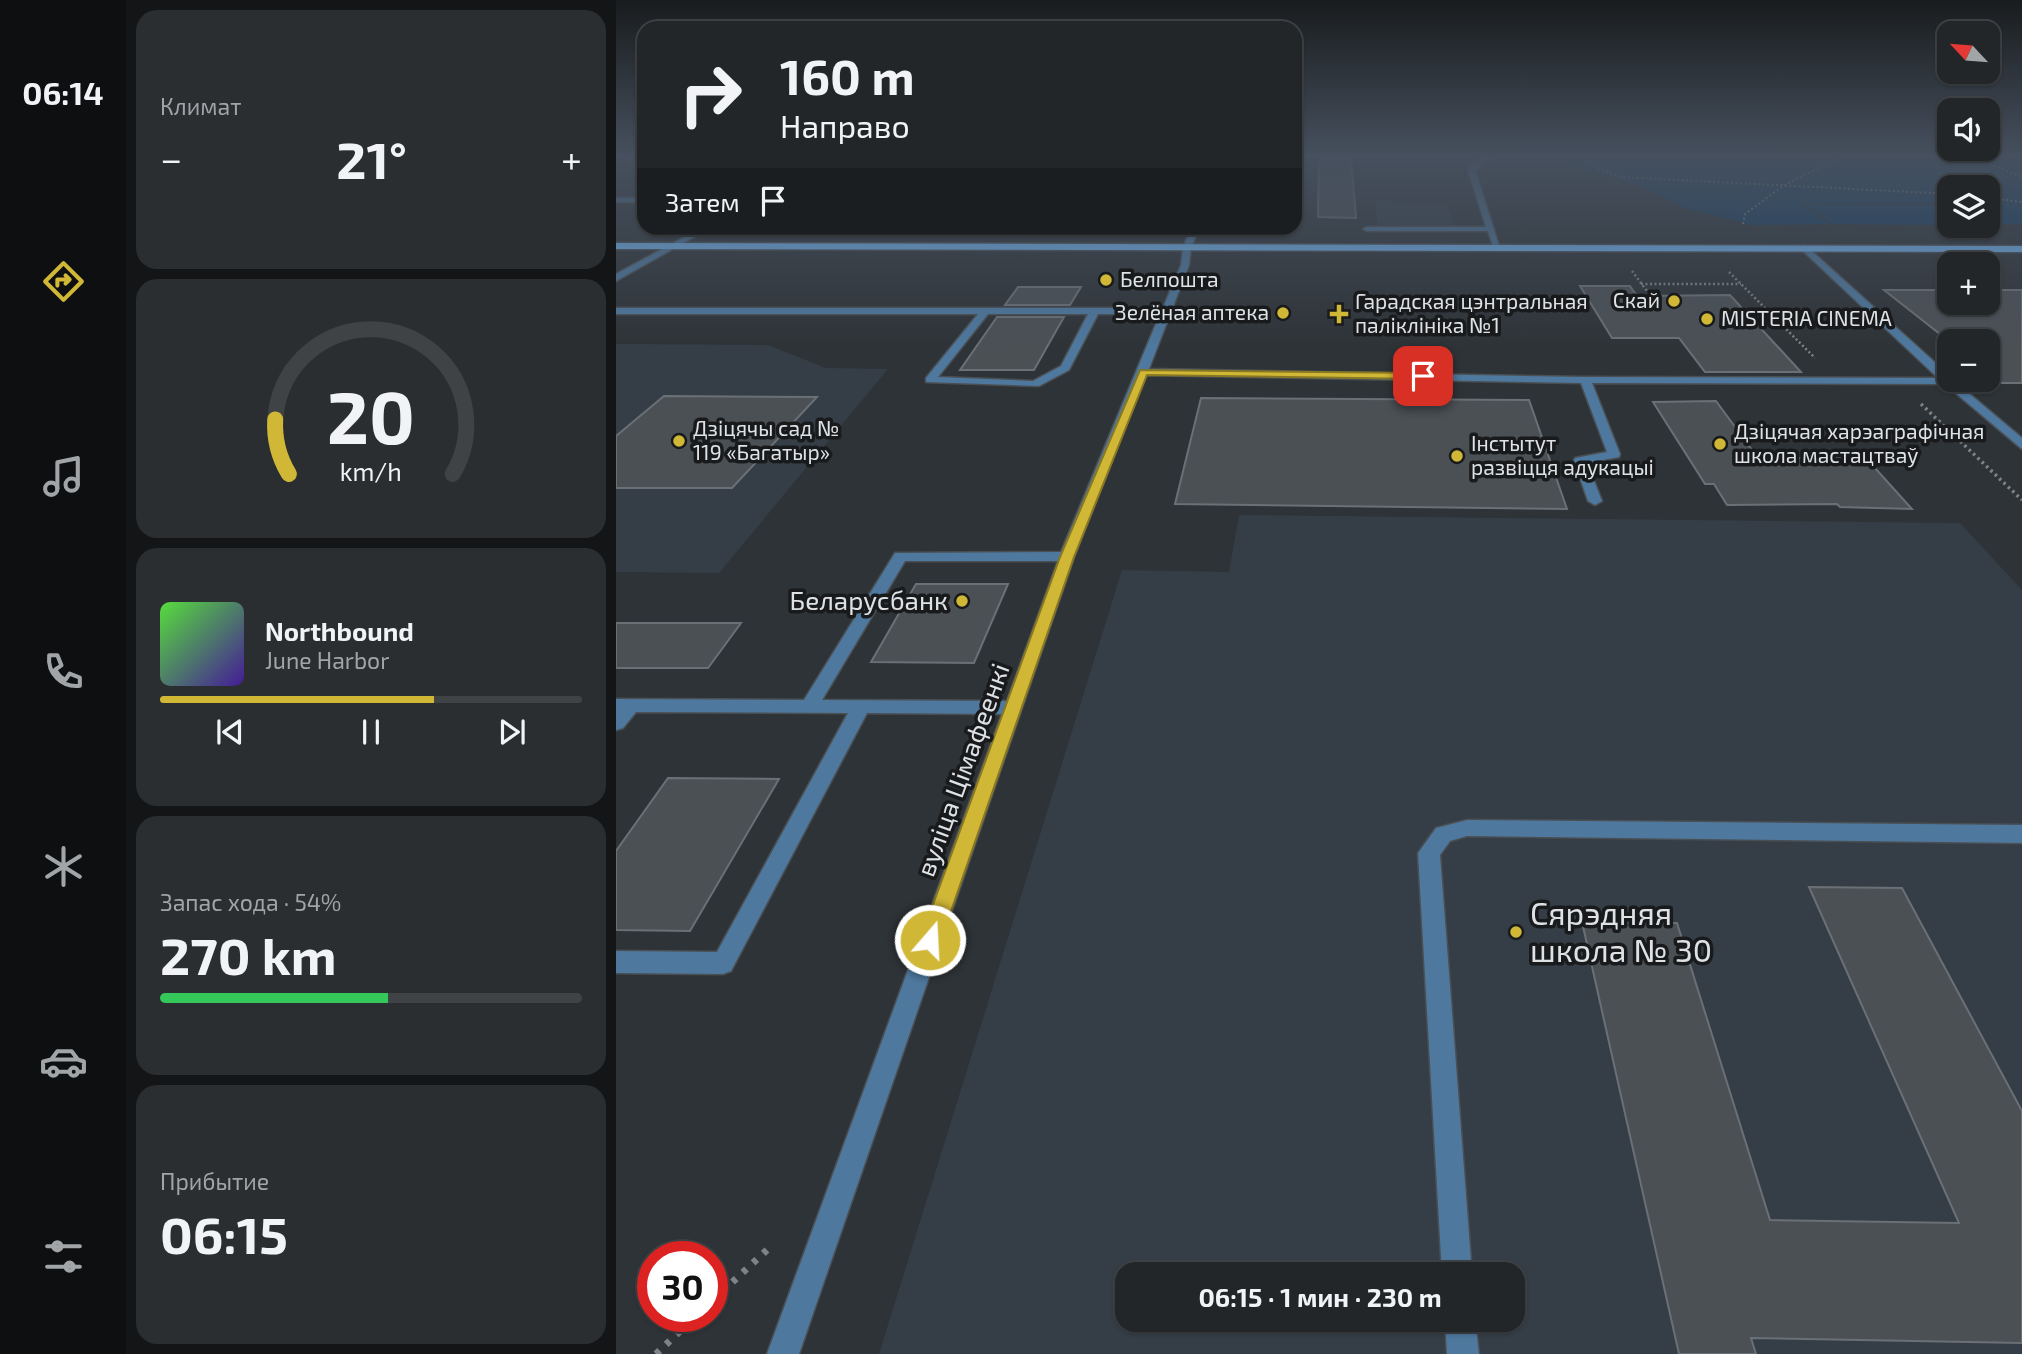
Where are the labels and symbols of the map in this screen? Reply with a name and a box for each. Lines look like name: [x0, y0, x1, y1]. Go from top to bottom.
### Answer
north arrow: [1937, 21, 2000, 84]
place label: Белпошта: [1120, 266, 1219, 291]
marker: Белпошта: [1098, 272, 1114, 288]
place label: Скай: [1613, 287, 1660, 312]
place label: Гарадская цэнтральная паліклініка №1: [1355, 288, 1588, 337]
marker: Скай: [1666, 293, 1682, 309]
place label: Зелёная аптека: [1115, 299, 1269, 324]
marker: Гарадская цэнтральная паліклініка №1: [1329, 304, 1349, 324]
marker: Зелёная аптека: [1275, 305, 1291, 321]
place label: MISTERIA CINEMA: [1721, 305, 1892, 330]
marker: MISTERIA CINEMA: [1699, 311, 1715, 327]
pin: [1393, 346, 1453, 406]
place label: Дзіцячы сад № 119 «Багатыр»: [693, 415, 839, 464]
place label: Дзіцячая харэаграфічная школа мастацтваў: [1734, 418, 1984, 468]
place label: Інстытут развіцця адукацыі: [1471, 430, 1654, 480]
marker: Дзіцячы сад № 119 «Багатыр»: [671, 433, 687, 449]
marker: Дзіцячая харэаграфічная школа мастацтваў: [1712, 436, 1728, 452]
marker: Інстытут развіцця адукацыі: [1449, 448, 1465, 464]
place label: Беларусбанк: [790, 584, 948, 616]
marker: Беларусбанк: [954, 593, 970, 609]
street label: вуліца Цімафеенкі: [909, 659, 1016, 881]
place label: Сярэдняя школа № 30: [1530, 893, 1712, 968]
position arrow: [893, 903, 967, 977]
marker: Сярэдняя школа № 30: [1508, 924, 1524, 940]
speed limit sign: 30: [637, 1241, 728, 1332]

